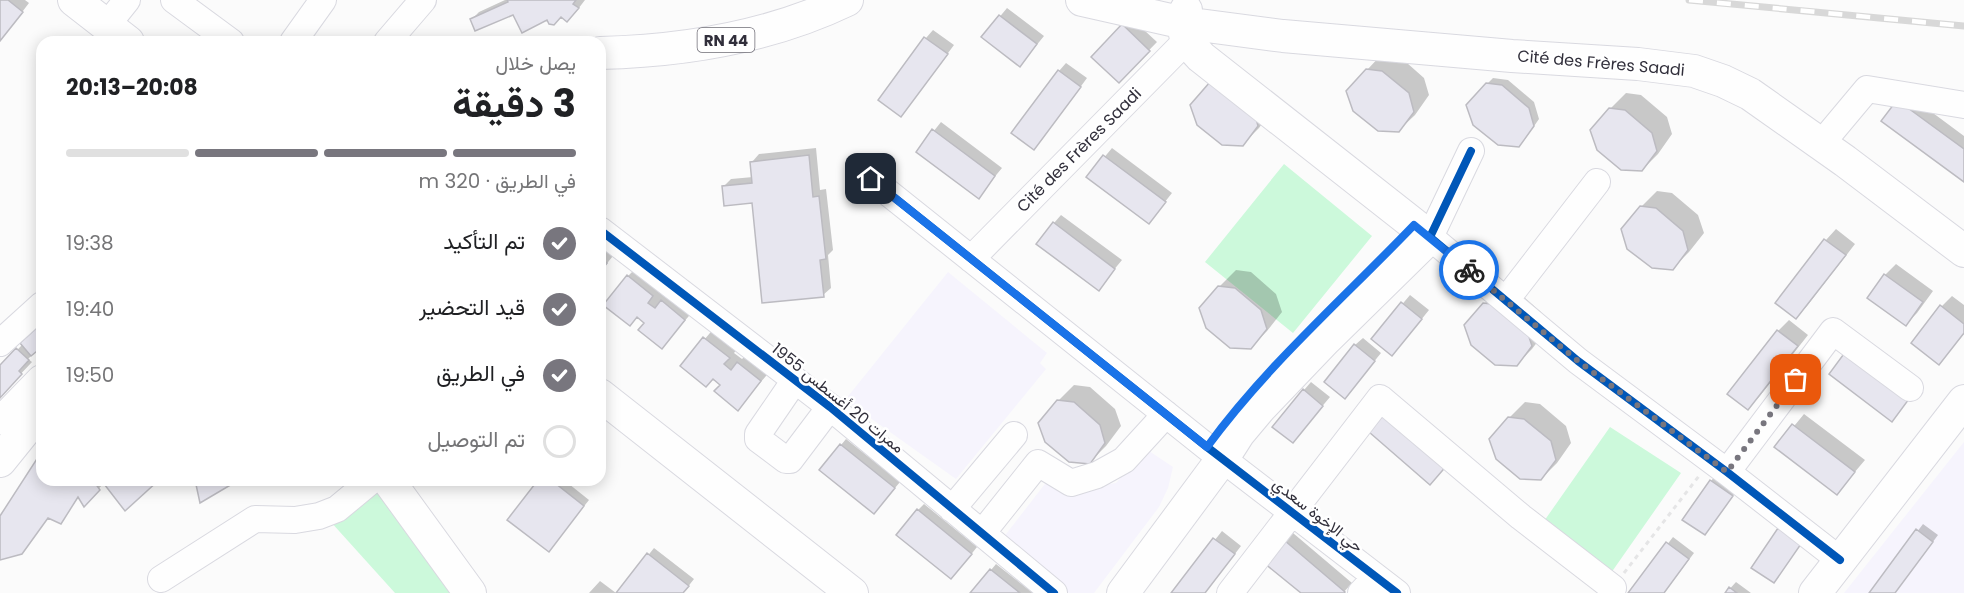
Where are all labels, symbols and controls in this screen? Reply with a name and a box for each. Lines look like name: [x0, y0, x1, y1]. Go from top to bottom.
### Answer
road number: RN 44: [698, 28, 754, 52]
street label: Cité des Frères Saadi: [1516, 44, 1686, 82]
text: يصل خلال: [496, 49, 576, 77]
text: 20:08–20:13: [66, 72, 198, 103]
text: 3 دقيقة: [452, 76, 576, 131]
street label: Cité des Frères Saadi: [1012, 83, 1146, 217]
pin: [845, 153, 896, 204]
icon: home: [854, 162, 887, 195]
text: في الطريق · 320 m: [419, 167, 576, 195]
text: تم التأكيد: [443, 226, 525, 257]
icon: check: [543, 227, 576, 260]
text: 19:38: [66, 229, 114, 257]
courier: [1439, 240, 1499, 300]
icon: bike: [1453, 254, 1486, 287]
text: قيد التحضير: [419, 292, 525, 323]
icon: check: [543, 293, 576, 326]
text: 19:40: [66, 295, 114, 323]
street label: ممرات 20 أغسطس 1955: [767, 337, 909, 459]
pin: [1770, 354, 1821, 405]
text: في الطريق: [436, 358, 525, 389]
icon: check: [543, 359, 576, 392]
text: 19:50: [66, 361, 114, 389]
icon: bag: [1779, 363, 1812, 396]
text: تم التوصيل: [427, 424, 525, 455]
street label: حي الإخوة سعدي: [1267, 472, 1368, 559]

